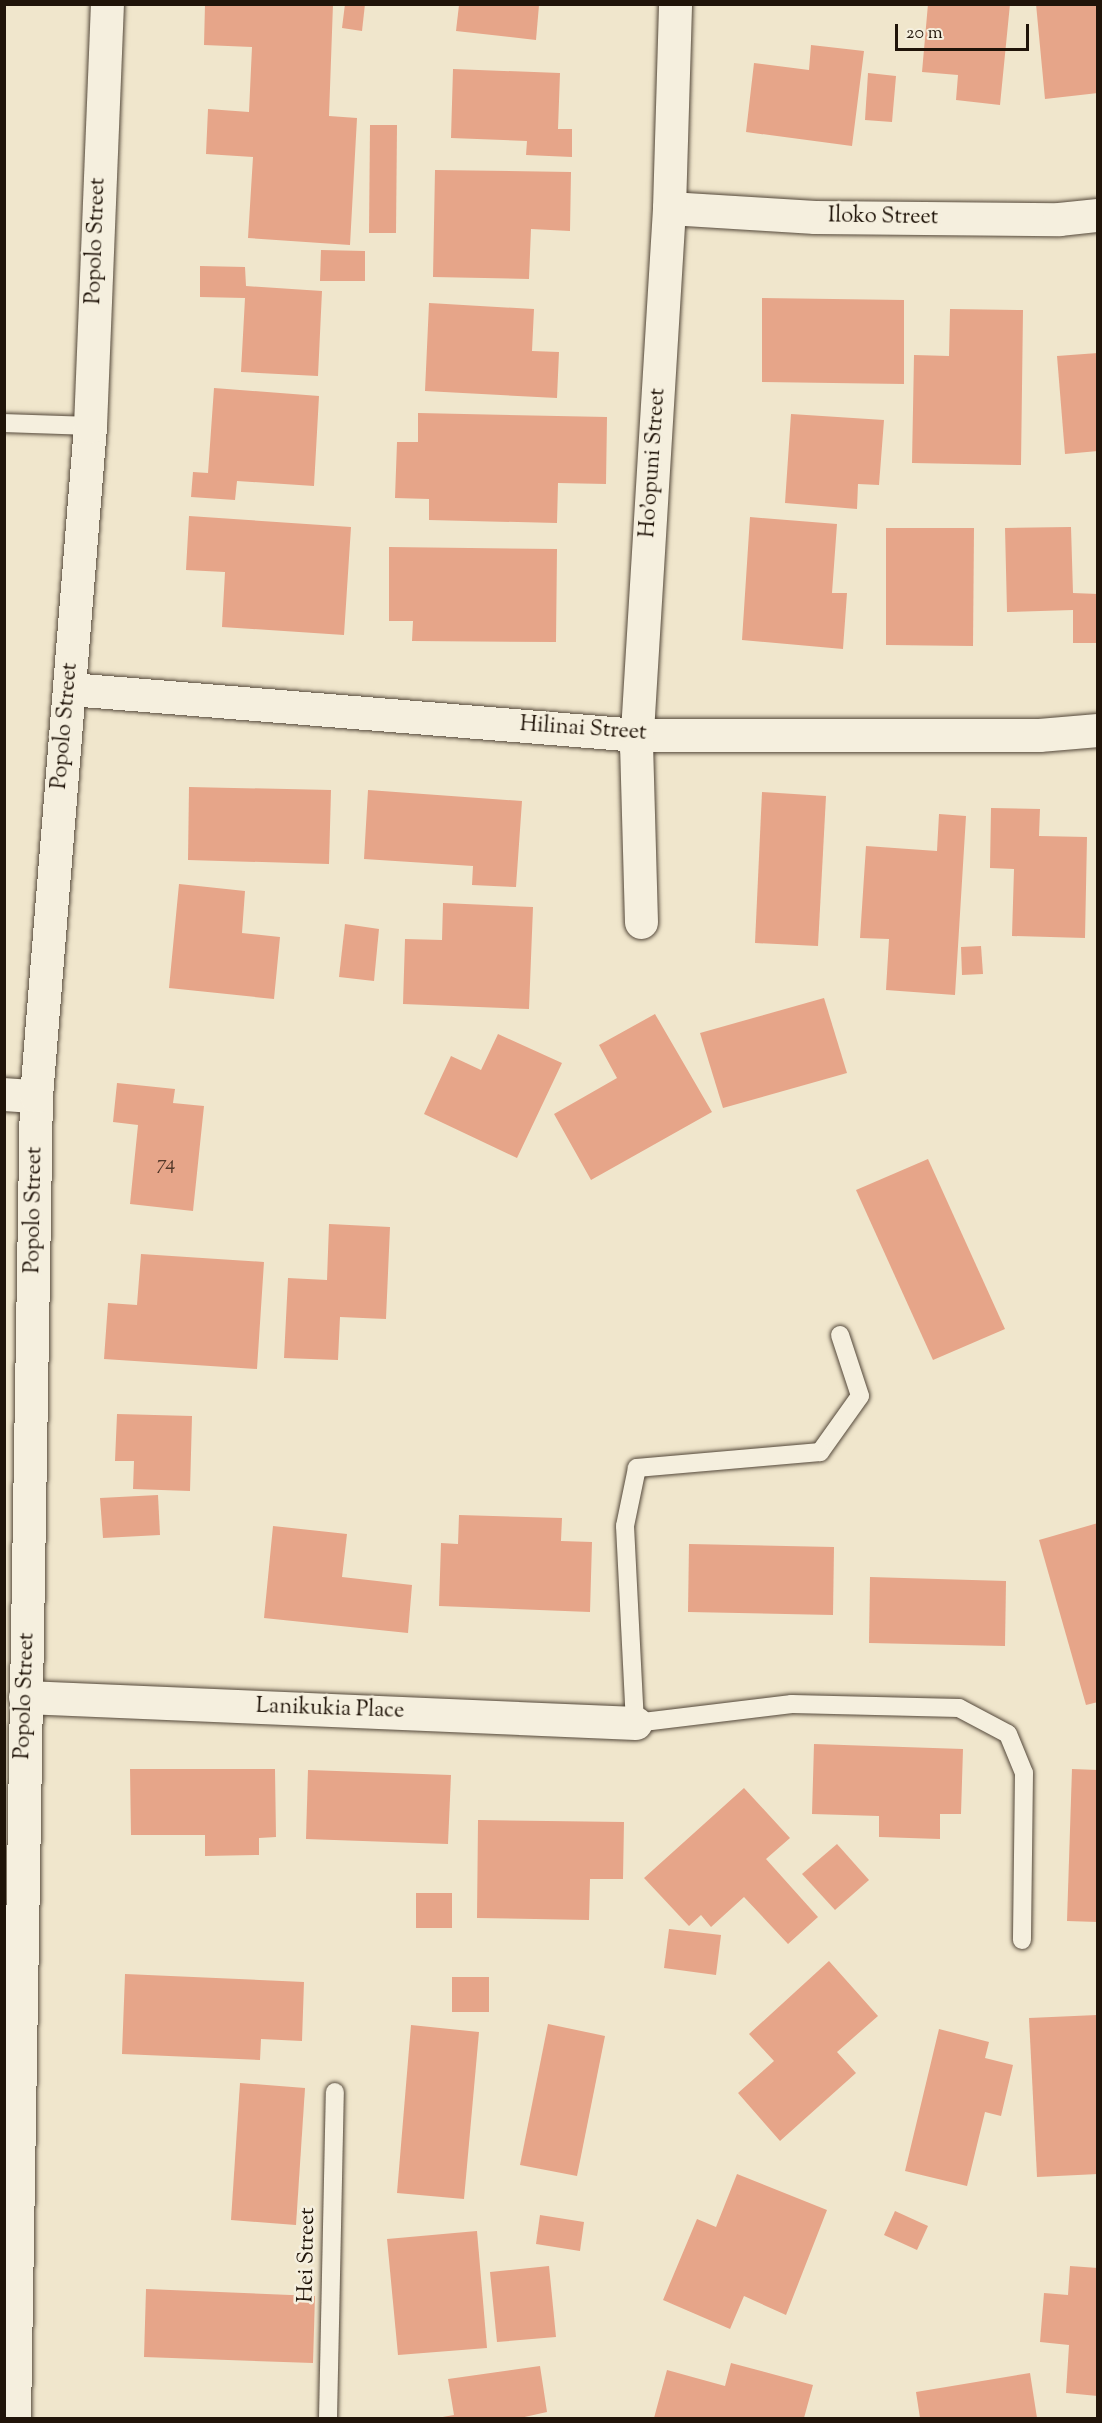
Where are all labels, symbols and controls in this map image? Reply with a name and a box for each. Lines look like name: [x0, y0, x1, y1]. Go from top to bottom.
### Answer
scale bar: [898, 12, 1032, 50]
text: 20 m: [906, 21, 943, 47]
street label: Popolo Street: [82, 177, 112, 305]
street label: Iloko Street: [828, 204, 938, 232]
street label: Ho'opuni Street: [636, 387, 672, 539]
street label: Popolo Street: [47, 662, 85, 790]
street label: Hilinai Street: [519, 712, 647, 748]
street label: Popolo Street: [21, 1146, 49, 1274]
house number: 74: [157, 1152, 175, 1176]
street label: Popolo Street: [11, 1632, 41, 1760]
street label: Lanikukia Place: [255, 1694, 405, 1726]
street label: Hei Street: [294, 2207, 322, 2303]

